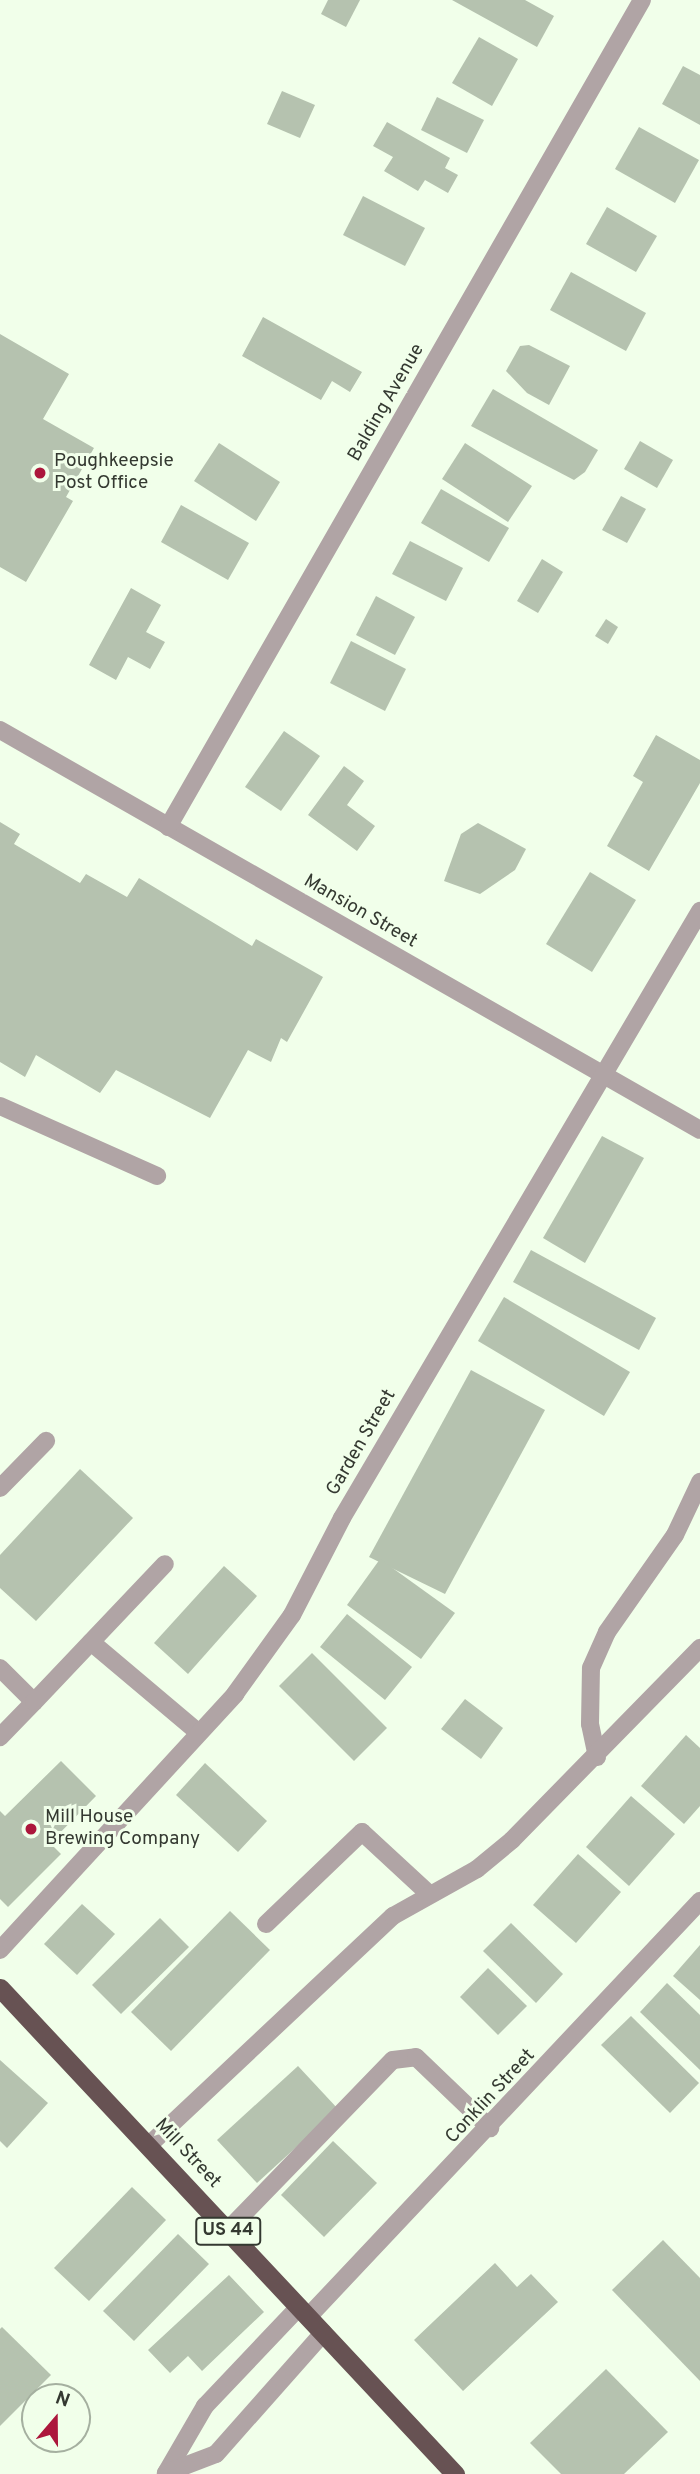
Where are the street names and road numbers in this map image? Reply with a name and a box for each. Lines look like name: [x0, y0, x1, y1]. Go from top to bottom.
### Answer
street label: Balding Avenue: [344, 340, 430, 466]
street label: Mansion Street: [299, 870, 421, 954]
street label: Garden Street: [322, 1386, 402, 1500]
street label: Conklin Street: [441, 2045, 541, 2149]
street label: Mill Street: [149, 2114, 225, 2194]
road number: US 44: [195, 2216, 261, 2246]

